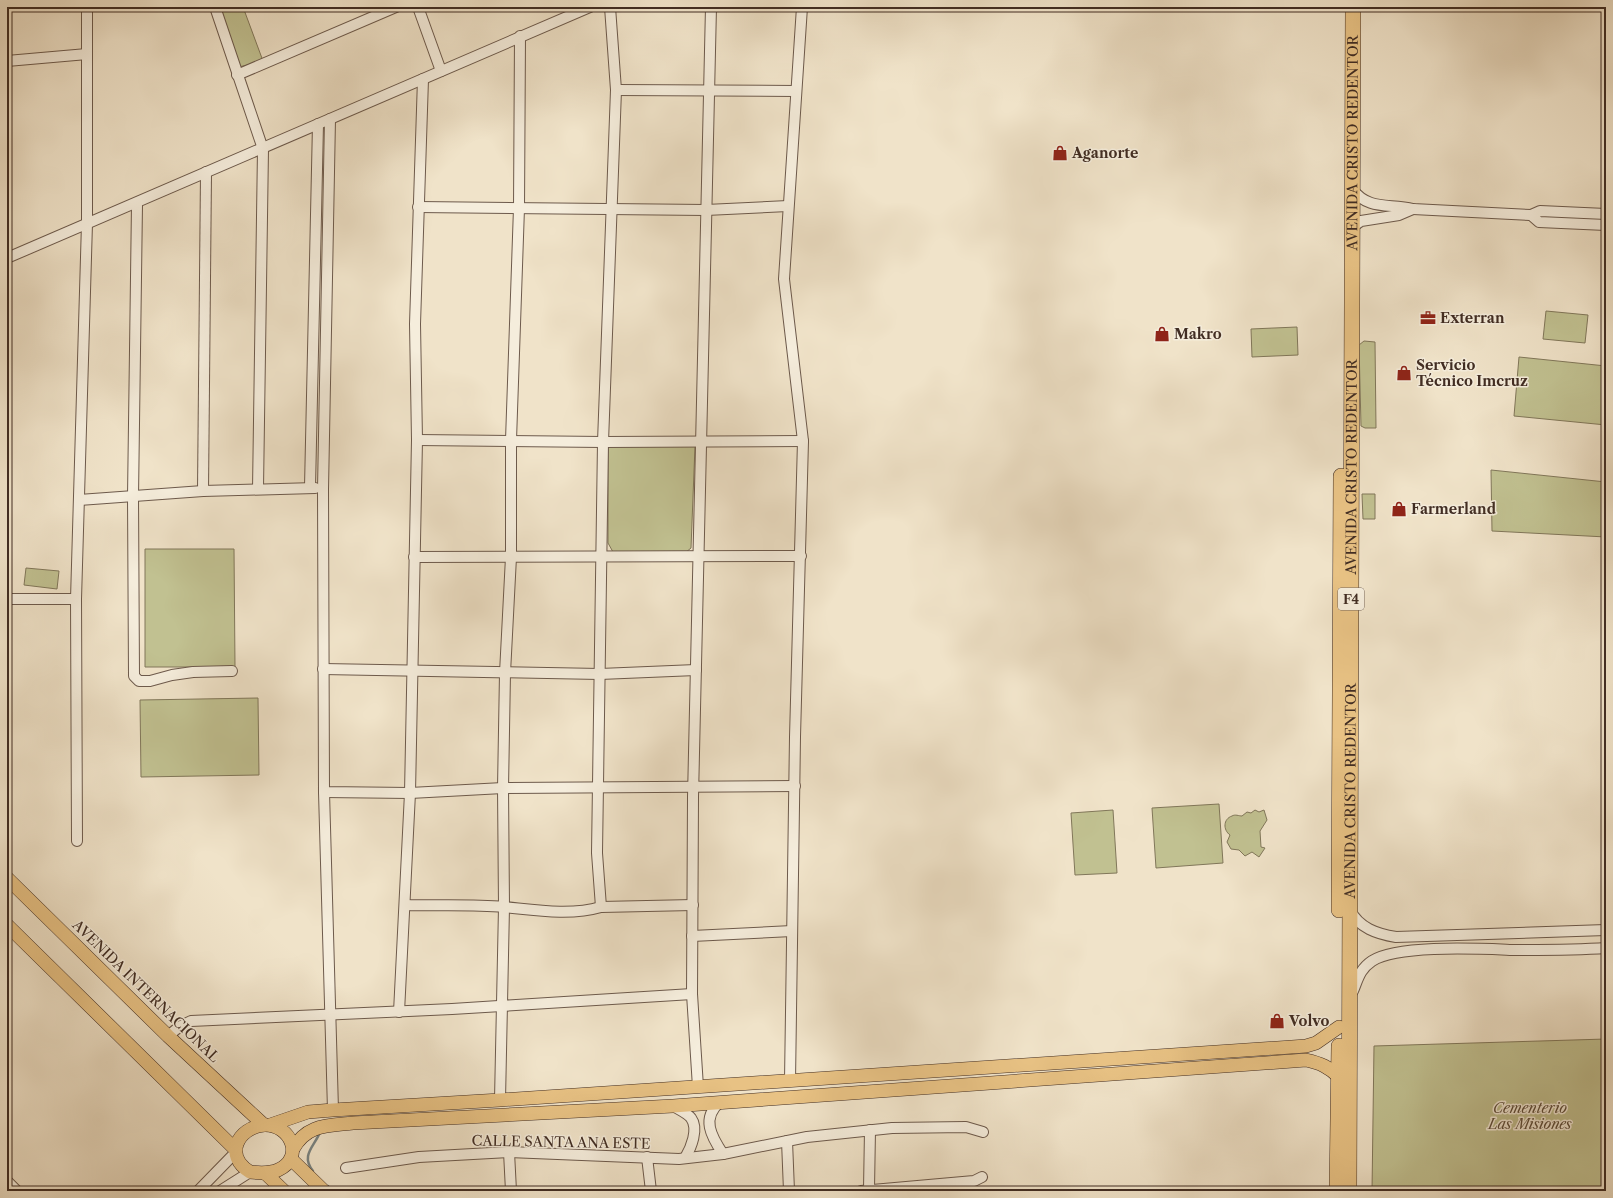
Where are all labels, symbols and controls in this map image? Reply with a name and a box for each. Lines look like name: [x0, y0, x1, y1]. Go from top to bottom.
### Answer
street label: AVENIDA CRISTO REDENTOR: [1343, 34, 1362, 252]
shop icon: Aganorte: [1051, 144, 1069, 162]
place label: Aganorte: [1071, 144, 1138, 162]
office icon: Exterran: [1419, 309, 1437, 327]
place label: Exterran: [1440, 309, 1505, 327]
shop icon: Makro: [1153, 325, 1171, 343]
place label: Makro: [1174, 325, 1222, 343]
place label: Servicio Técnico Imcruz: [1416, 356, 1528, 390]
street label: AVENIDA CRISTO REDENTOR: [1342, 358, 1361, 576]
shop icon: Servicio Técnico Imcruz: [1395, 364, 1413, 382]
shop icon: Farmerland: [1390, 500, 1408, 518]
place label: Farmerland: [1411, 500, 1497, 518]
road number: F4: [1338, 588, 1364, 610]
street label: AVENIDA CRISTO REDENTOR: [1341, 682, 1360, 900]
street label: AVENIDA INTERNACIONAL: [68, 915, 223, 1066]
shop icon: Volvo: [1268, 1012, 1286, 1030]
place label: Volvo: [1288, 1012, 1330, 1030]
park label: Cementerio Las Misiones: [1487, 1099, 1573, 1133]
street label: CALLE SANTA ANA ESTE: [471, 1131, 651, 1153]

